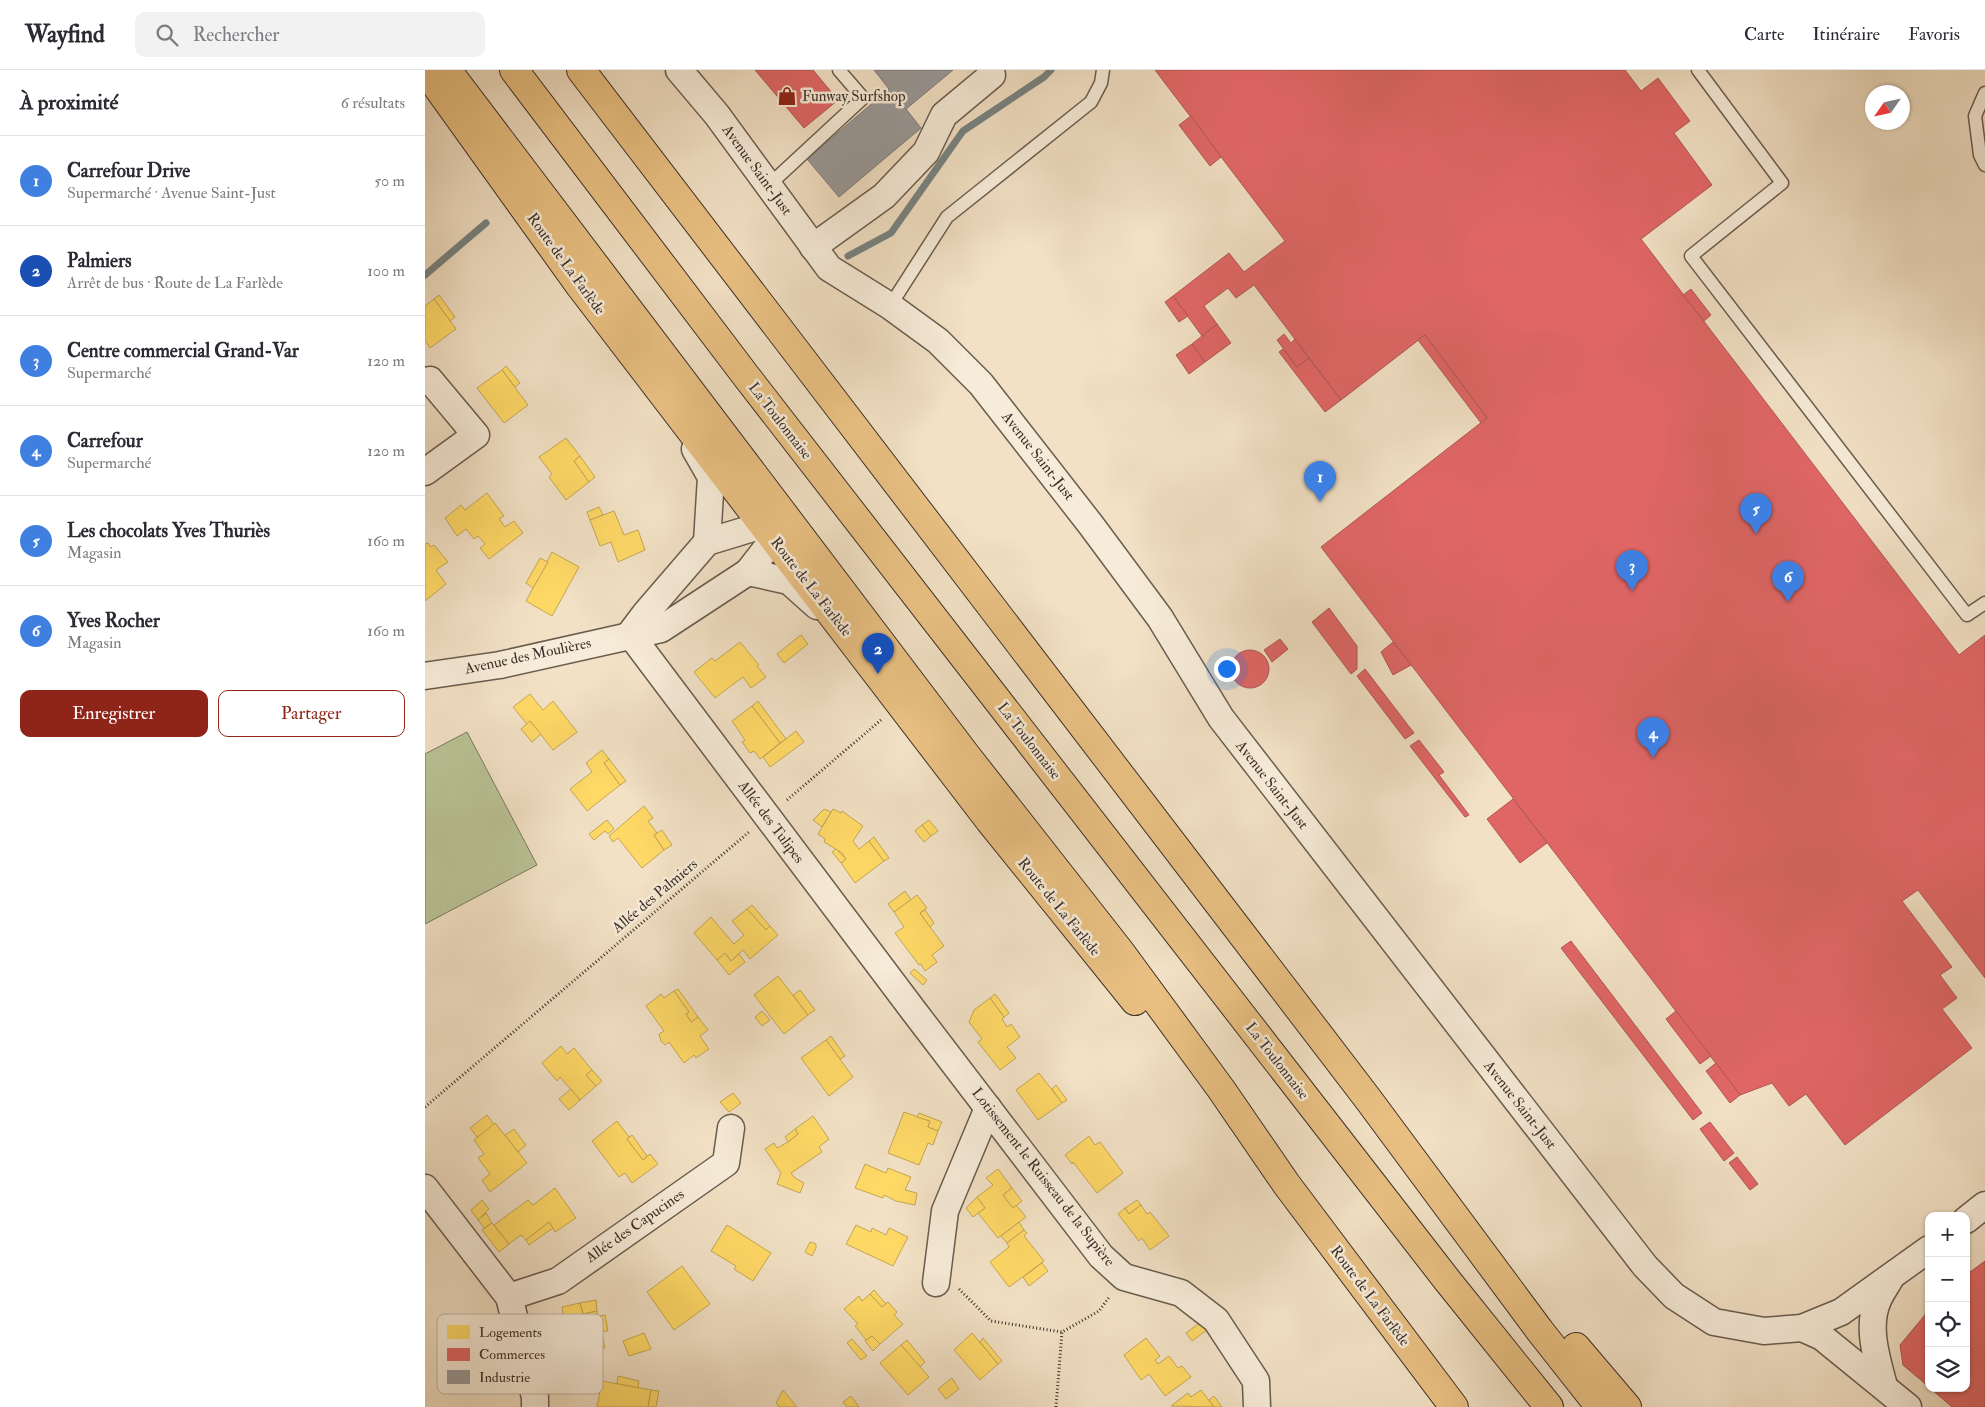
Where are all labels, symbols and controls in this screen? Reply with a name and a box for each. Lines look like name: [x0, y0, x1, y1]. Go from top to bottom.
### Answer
search box: [135, 12, 485, 57]
text: Wayfind: [25, 19, 105, 50]
icon: search: [153, 21, 181, 49]
text: Rechercher: [193, 23, 279, 47]
text: Carte: [1744, 23, 1785, 46]
text: Itinéraire: [1813, 23, 1880, 46]
text: Favoris: [1908, 23, 1960, 46]
shop icon: Funway Surfshop: [776, 85, 798, 107]
north arrow: [1865, 85, 1910, 130]
place label: Funway Surfshop: [802, 87, 906, 107]
text: À proximité: [20, 89, 118, 116]
text: 6 résultats: [341, 93, 405, 113]
street label: Avenue Saint-Just: [716, 120, 796, 220]
text: Carrefour Drive: [67, 159, 190, 183]
text: 1: [33, 171, 39, 191]
text: 50 m: [374, 171, 405, 191]
text: Supermarché · Avenue Saint-Just: [67, 183, 276, 203]
street label: Route de La Farlède: [523, 209, 609, 319]
text: Palmiers: [67, 249, 132, 273]
text: 2: [32, 261, 40, 281]
text: 100 m: [367, 261, 405, 281]
text: Arrêt de bus · Route de La Farlède: [67, 273, 283, 293]
text: Centre commercial Grand-Var: [67, 339, 299, 363]
text: 3: [33, 351, 39, 371]
text: 120 m: [367, 351, 405, 371]
text: Supermarché: [67, 363, 151, 383]
street label: La Toulonnaise: [744, 379, 816, 463]
street label: Avenue Saint-Just: [996, 407, 1079, 505]
text: Carrefour: [67, 429, 143, 453]
text: 4: [32, 441, 40, 461]
text: 120 m: [367, 441, 405, 461]
text: Supermarché: [67, 453, 151, 473]
pin: 1: [1304, 461, 1336, 502]
pin: 5: [1740, 493, 1772, 534]
text: Les chocolats Yves Thuriès: [67, 519, 270, 543]
text: 5: [32, 531, 40, 551]
text: 160 m: [367, 531, 405, 551]
street label: Route de La Farlède: [766, 533, 856, 641]
text: Magasin: [67, 543, 121, 563]
pin: 3: [1616, 550, 1648, 591]
pin: 6: [1772, 561, 1804, 602]
text: Yves Rocher: [67, 609, 160, 633]
text: 6: [32, 621, 40, 641]
text: 160 m: [367, 621, 405, 641]
text: Magasin: [67, 633, 121, 653]
street label: Avenue des Moulières: [462, 633, 593, 679]
pin: 2: [862, 633, 894, 674]
your location: [1214, 656, 1240, 682]
button: Enregistrer: [20, 690, 208, 737]
button: Partager: [218, 690, 405, 737]
street label: La Toulonnaise: [993, 699, 1065, 783]
pin: 4: [1637, 717, 1669, 758]
street label: Avenue Saint-Just: [1230, 736, 1313, 834]
street label: Allée des Tulipes: [732, 776, 808, 868]
street label: Route de La Farlède: [1013, 854, 1105, 960]
street label: Allée des Palmiers: [608, 855, 702, 938]
street label: La Toulonnaise: [1241, 1019, 1313, 1103]
street label: Avenue Saint-Just: [1478, 1056, 1561, 1154]
street label: Lotissement le Ruisseau de la Supière: [966, 1084, 1119, 1271]
street label: Allée des Capucines: [581, 1185, 689, 1269]
map controls: [1925, 1212, 1970, 1392]
button: +: [1925, 1212, 1970, 1257]
street label: Route de La Farlède: [1326, 1242, 1414, 1350]
button: −: [1925, 1257, 1970, 1302]
button: locate: [1925, 1302, 1970, 1347]
legend: [437, 1314, 603, 1394]
text: Logements: [479, 1324, 542, 1341]
text: Commerces: [479, 1346, 545, 1363]
button: layers: [1925, 1347, 1970, 1392]
text: Industrie: [479, 1369, 530, 1386]

